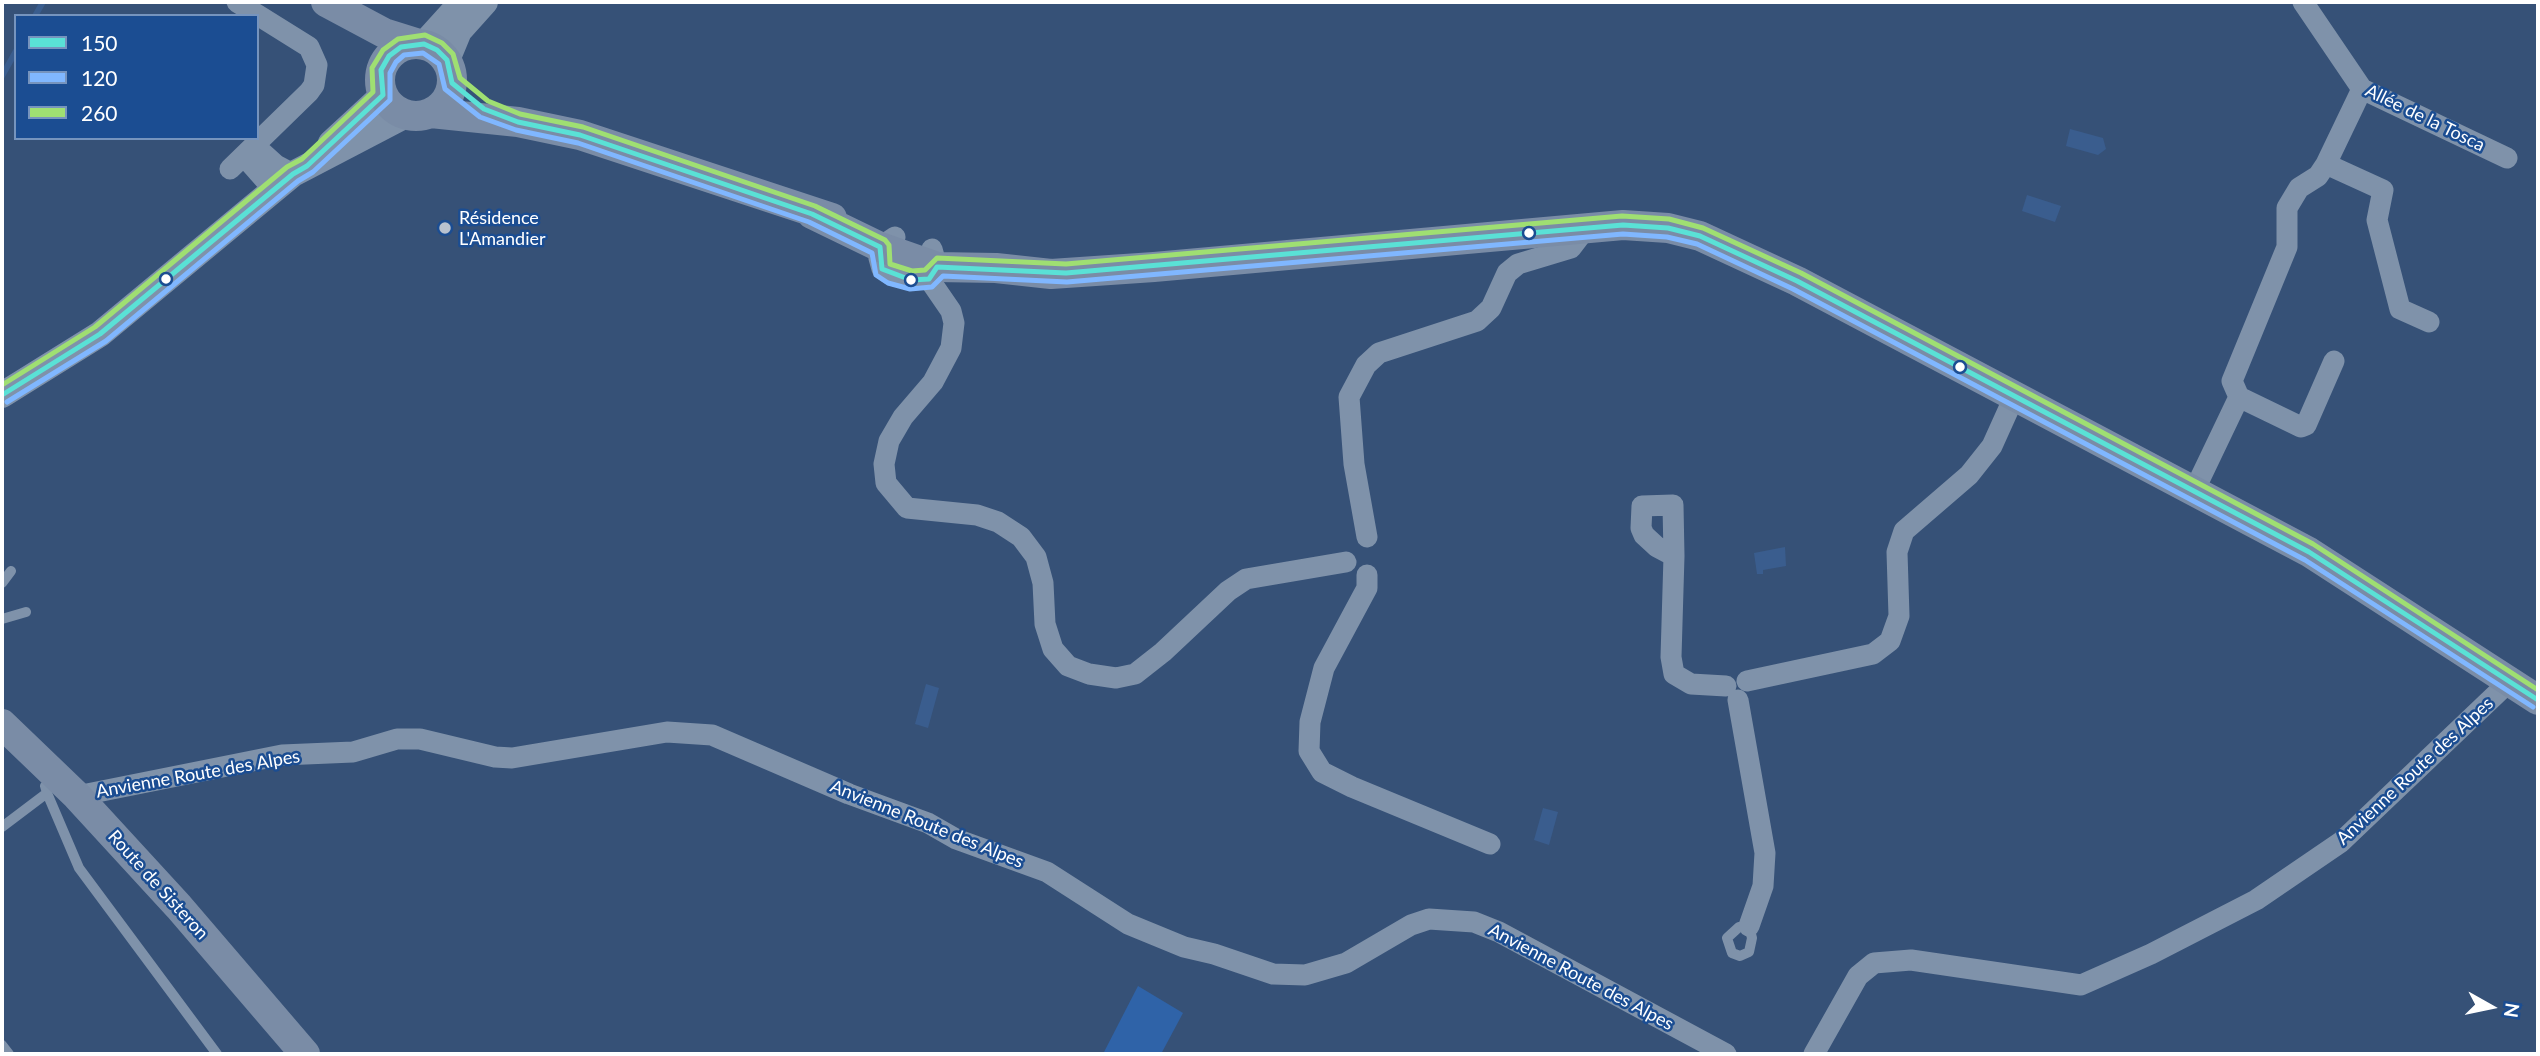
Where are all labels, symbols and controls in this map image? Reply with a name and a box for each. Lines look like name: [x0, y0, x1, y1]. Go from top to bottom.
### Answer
legend: [14, 14, 259, 140]
text: 150: [81, 30, 118, 55]
text: 120: [81, 65, 118, 90]
street label: Allée de la Tosca: [2362, 80, 2488, 156]
text: 260: [81, 100, 118, 125]
place label: Résidence L'Amandier: [459, 207, 546, 249]
marker: Résidence L'Amandier: [437, 220, 453, 236]
unlabelled marker: [1522, 226, 1536, 240]
unlabelled marker: [159, 272, 173, 286]
unlabelled marker: [904, 273, 918, 287]
unlabelled marker: [1953, 360, 1967, 374]
street label: Anvienne Route des Alpes: [2332, 693, 2498, 849]
street label: Anvienne Route des Alpes: [94, 745, 302, 803]
street label: Anvienne Route des Alpes: [827, 775, 1027, 873]
street label: Route de Sisteron: [103, 826, 213, 944]
street label: Anvienne Route des Alpes: [1485, 919, 1677, 1035]
north arrow: [2456, 972, 2526, 1042]
text: N: [2500, 1001, 2525, 1019]

